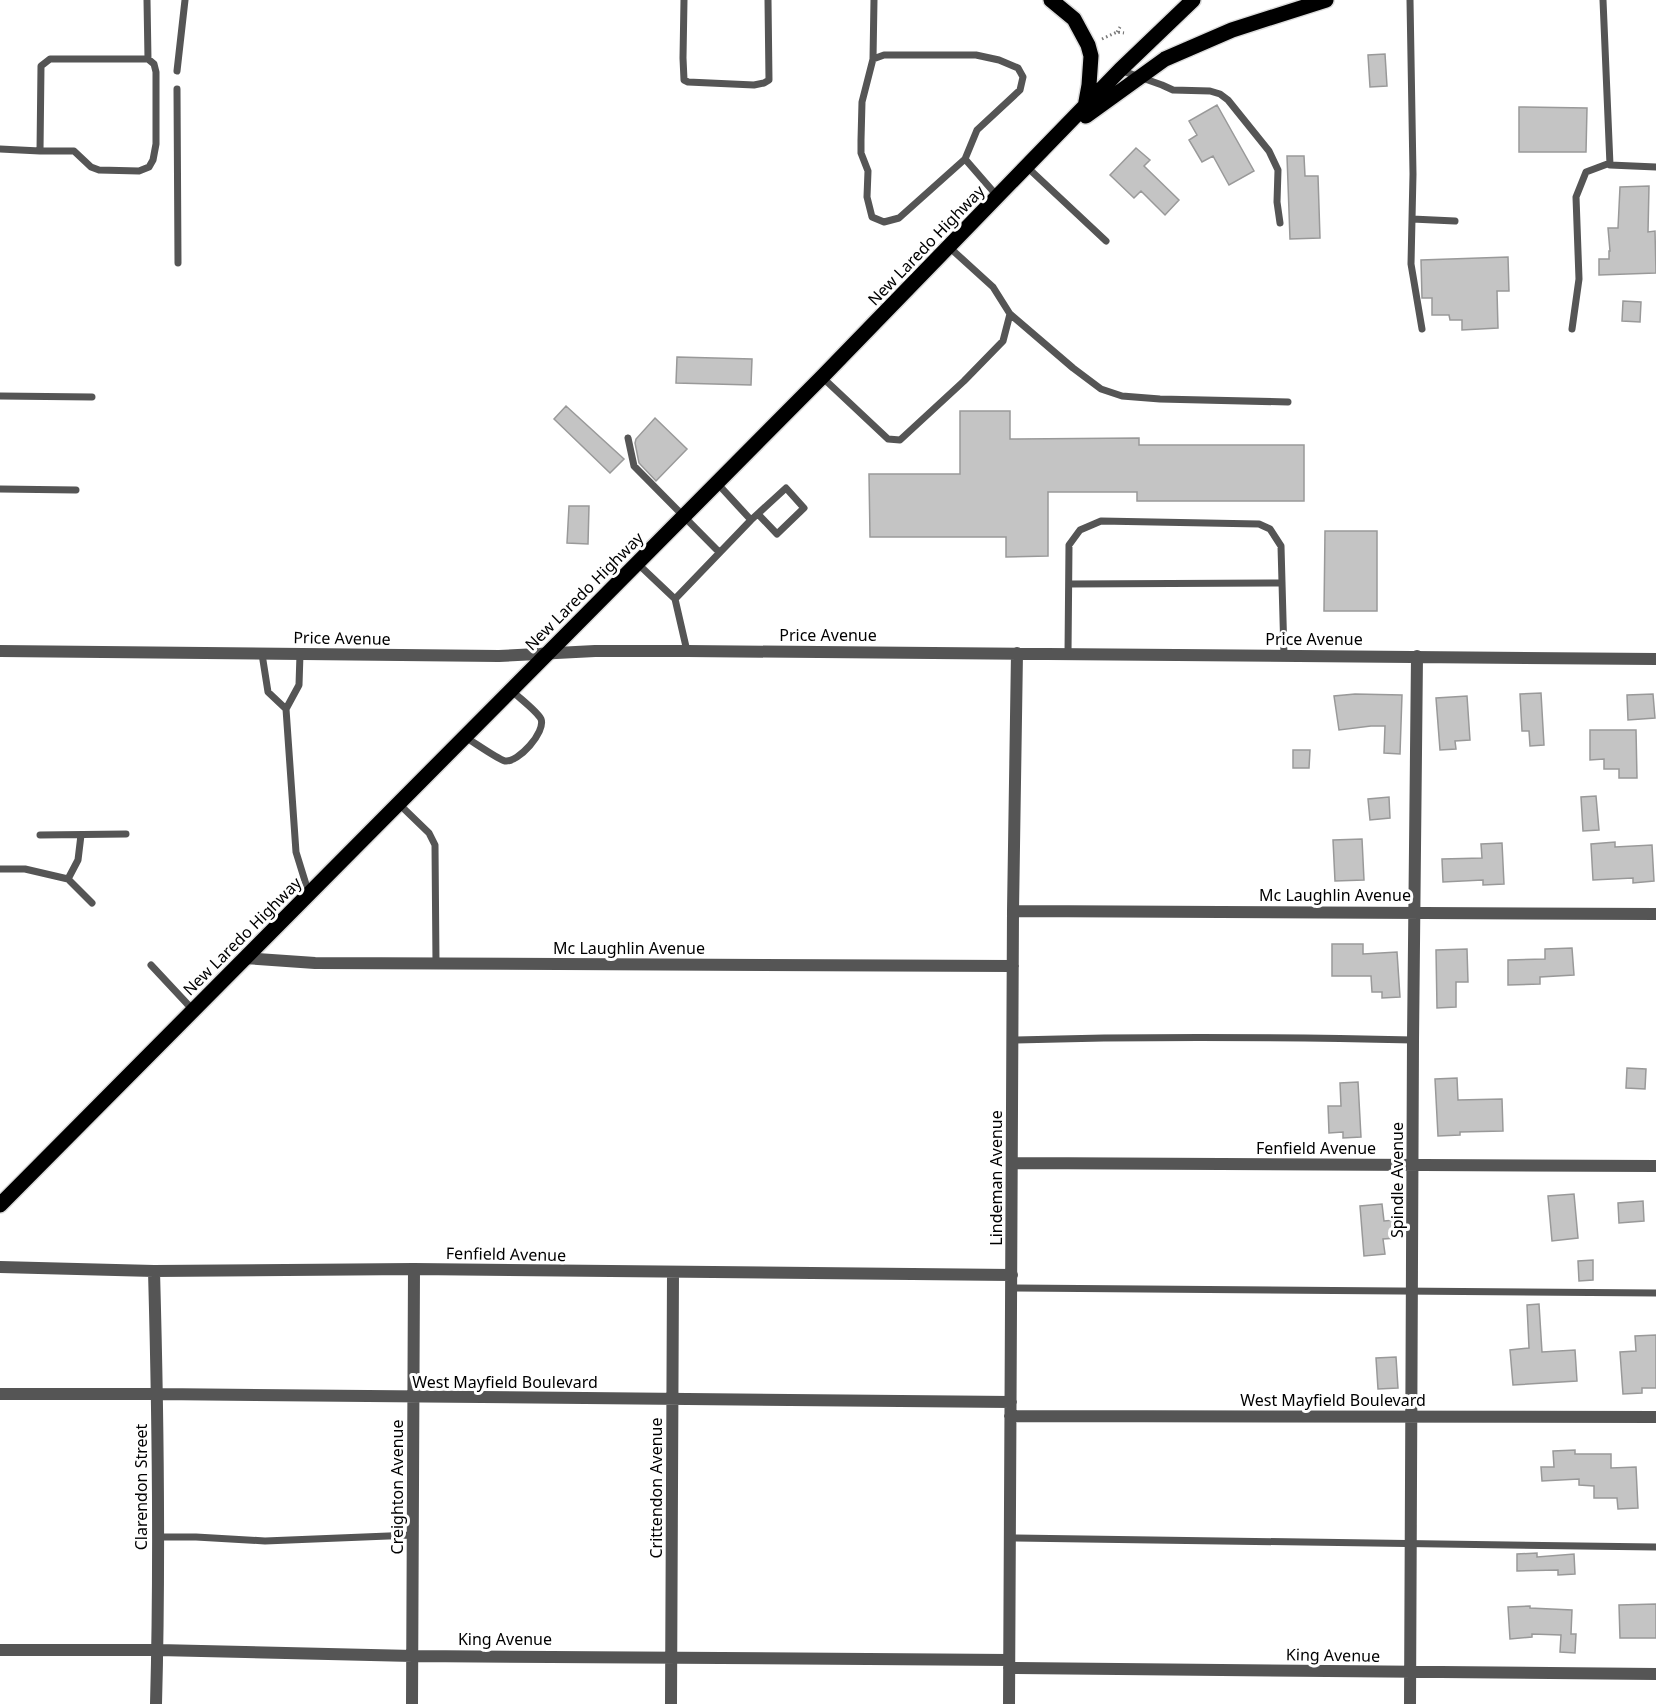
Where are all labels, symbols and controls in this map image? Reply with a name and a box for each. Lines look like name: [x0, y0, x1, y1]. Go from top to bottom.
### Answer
street label: New Laredo Highway: [863, 179, 990, 310]
street label: New Laredo Highway: [520, 526, 649, 655]
street label: Price Avenue: [779, 624, 877, 646]
street label: Price Avenue: [293, 626, 391, 650]
street label: Price Avenue: [1265, 628, 1363, 650]
street label: New Laredo Highway: [178, 871, 307, 1000]
street label: Mc Laughlin Avenue: [1259, 884, 1411, 906]
street label: Mc Laughlin Avenue: [553, 937, 705, 959]
street label: Lindeman Avenue: [985, 1110, 1007, 1246]
street label: Spindle Avenue: [1386, 1122, 1408, 1238]
street label: Fenfield Avenue: [1256, 1137, 1376, 1159]
street label: Fenfield Avenue: [446, 1242, 566, 1266]
street label: West Mayfield Boulevard: [412, 1371, 598, 1393]
street label: West Mayfield Boulevard: [1240, 1389, 1426, 1411]
street label: Crittendon Avenue: [645, 1417, 667, 1559]
street label: Creighton Avenue: [386, 1420, 408, 1554]
street label: Clarendon Street: [130, 1423, 152, 1550]
street label: King Avenue: [458, 1628, 552, 1650]
street label: King Avenue: [1286, 1643, 1380, 1667]

